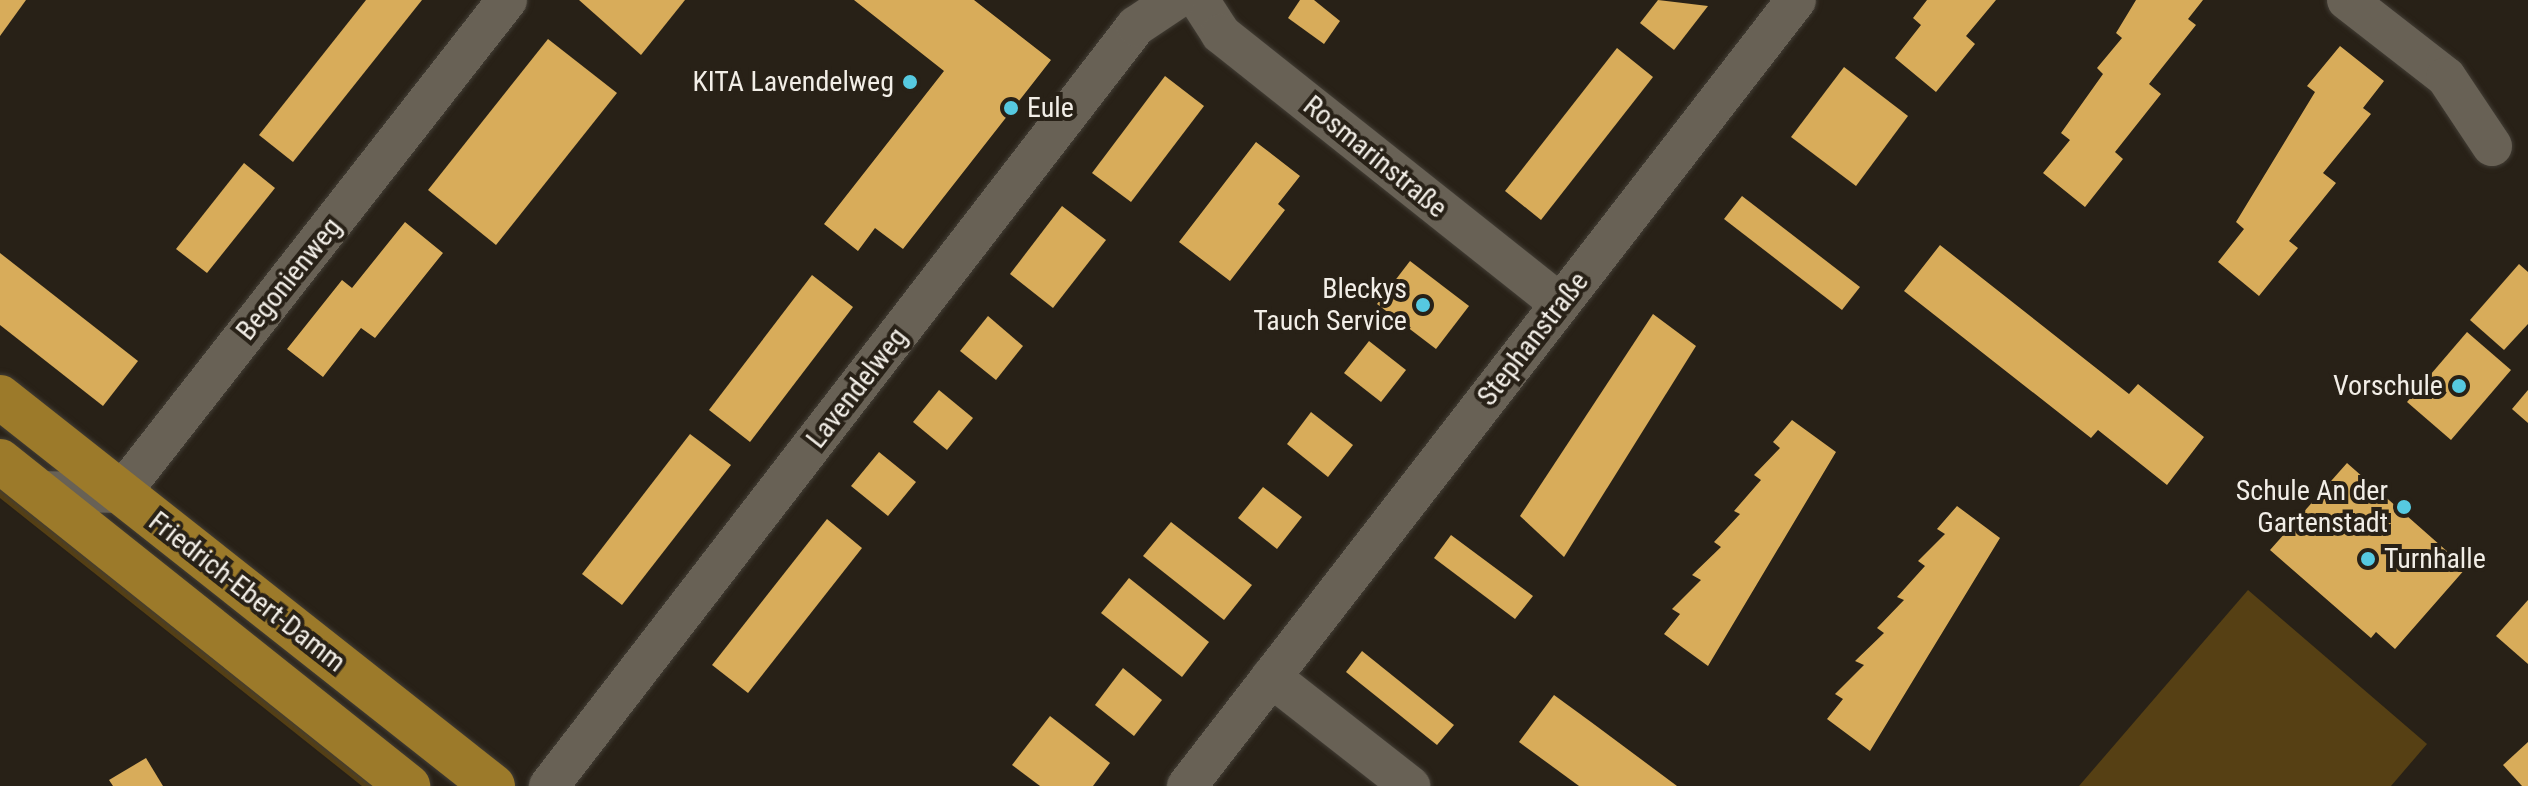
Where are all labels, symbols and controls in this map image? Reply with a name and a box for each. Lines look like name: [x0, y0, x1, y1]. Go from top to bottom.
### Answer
place label: KITA Lavendelweg: [692, 65, 894, 99]
marker: KITA Lavendelweg: [901, 73, 919, 91]
street label: Rosmarinstraße: [1296, 89, 1454, 225]
place label: Eule: [1027, 91, 1074, 125]
marker: Eule: [1002, 99, 1020, 117]
street label: Begonienweg: [229, 211, 349, 347]
street label: Stephanstraße: [1470, 265, 1596, 413]
place label: Bleckys Tauch Service: [1253, 272, 1407, 338]
marker: Bleckys Tauch Service: [1414, 296, 1432, 314]
street label: Lavendelweg: [800, 321, 914, 455]
place label: Vorschule: [2333, 369, 2443, 403]
marker: Vorschule: [2450, 377, 2468, 395]
place label: Schule An der Gartenstadt: [2236, 474, 2388, 540]
marker: Schule An der Gartenstadt: [2395, 498, 2413, 516]
street label: Friedrich-Ebert-Damm: [142, 505, 352, 679]
place label: Turnhalle: [2384, 542, 2486, 576]
marker: Turnhalle: [2359, 550, 2377, 568]

